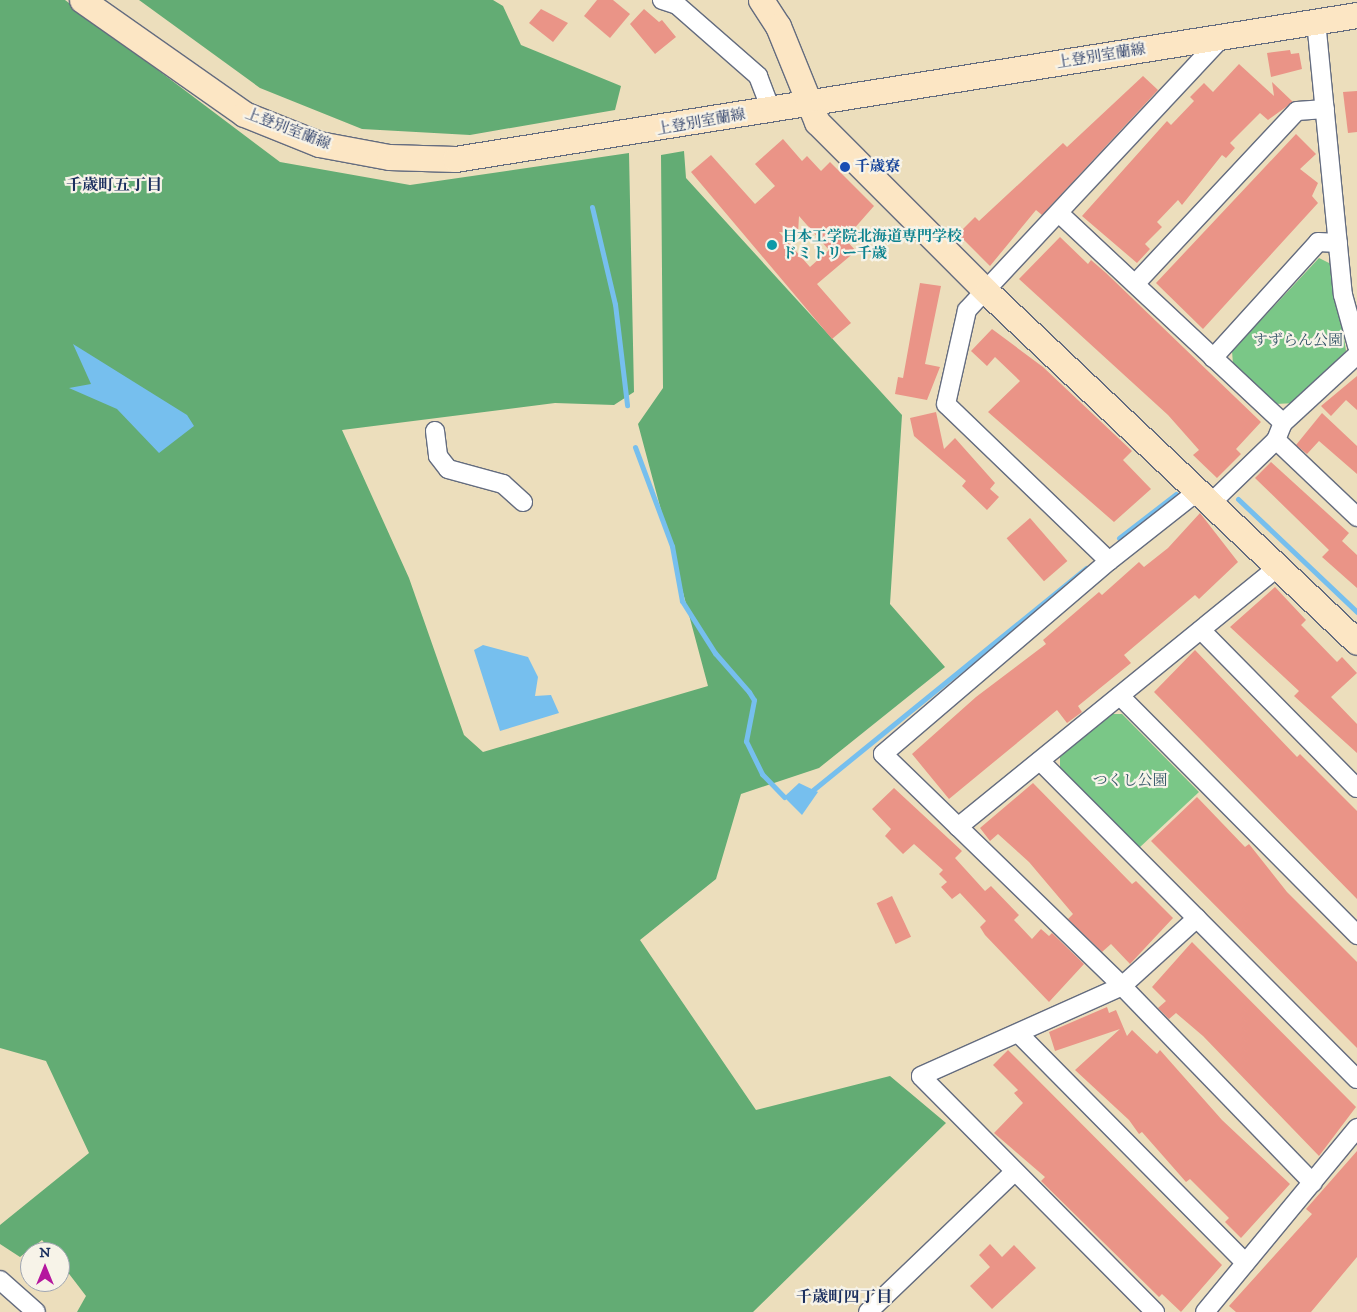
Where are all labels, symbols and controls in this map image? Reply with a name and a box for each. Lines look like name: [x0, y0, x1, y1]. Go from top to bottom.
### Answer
street label: 上登別室蘭線: [1055, 40, 1147, 72]
street label: 上登別室蘭線: [243, 104, 333, 154]
street label: 上登別室蘭線: [655, 105, 747, 139]
place label: 千歳寮: [855, 158, 900, 176]
marker: 千歳寮: [839, 161, 851, 173]
district label: 千歳町五丁目: [66, 175, 162, 195]
place label: 日本工学院北海道専門学校 ドミトリー千歳: [782, 227, 962, 262]
marker: 日本工学院北海道専門学校 ドミトリー千歳: [766, 239, 778, 251]
park label: すずらん公園: [1253, 332, 1343, 350]
park label: つくし公園: [1093, 772, 1167, 790]
north arrow: [20, 1242, 70, 1292]
text: N: [39, 1244, 51, 1262]
district label: 千歳町四丁目: [796, 1287, 892, 1307]

